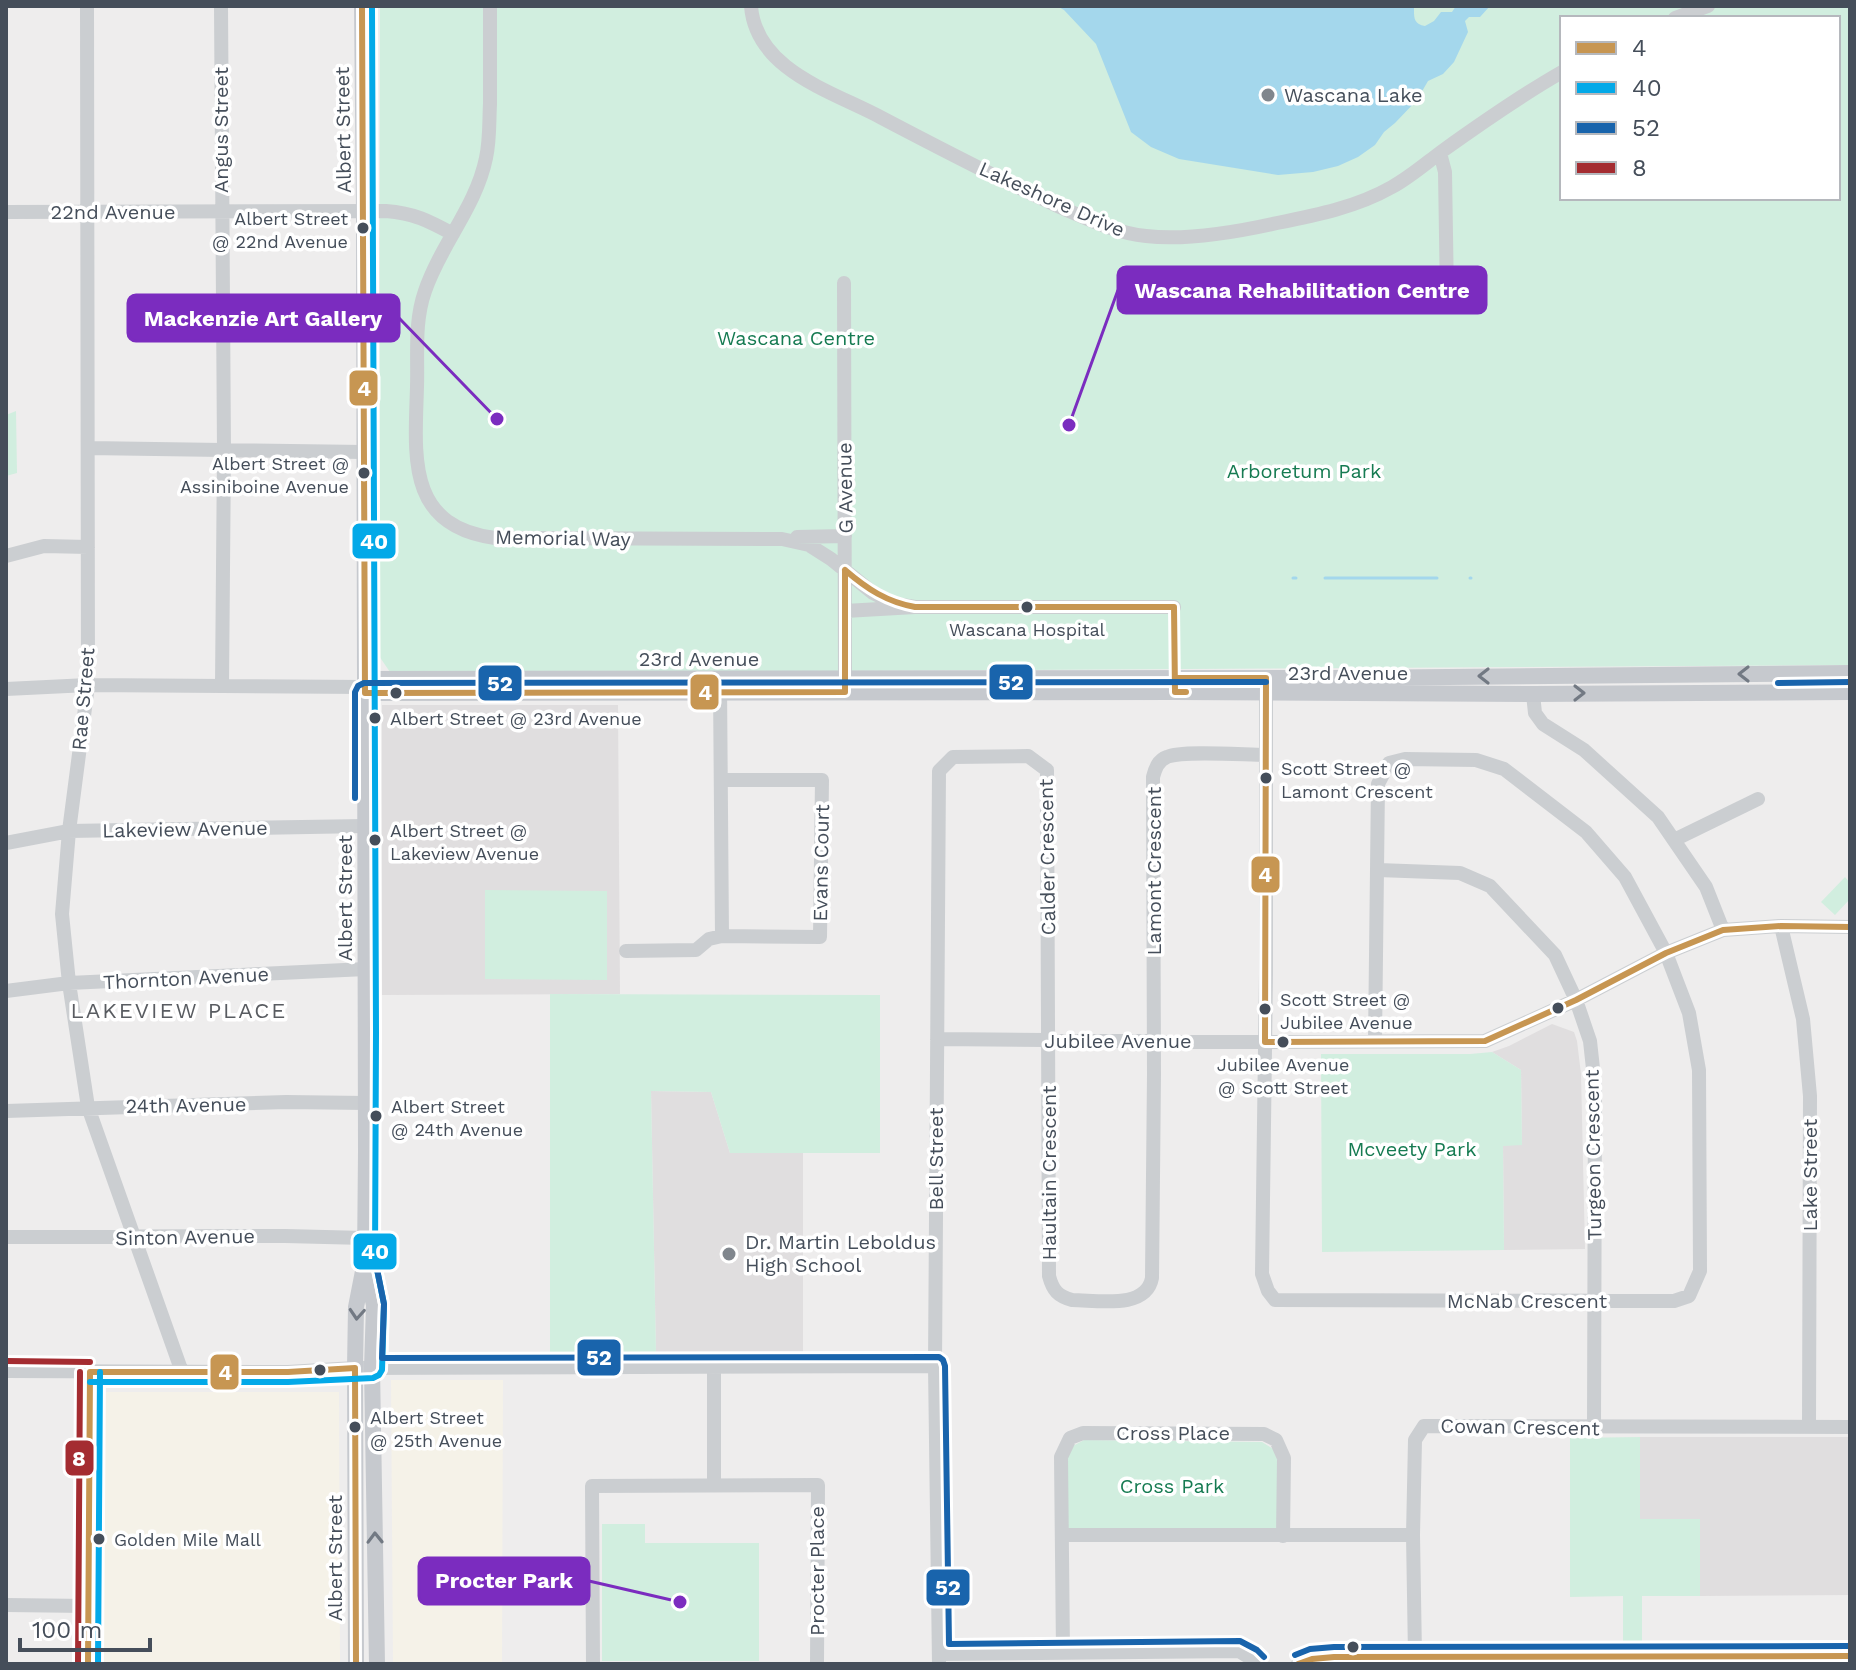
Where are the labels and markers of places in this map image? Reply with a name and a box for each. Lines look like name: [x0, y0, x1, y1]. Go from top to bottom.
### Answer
place label: Wascana Lake: [1284, 83, 1423, 107]
marker: Wascana Lake: [1259, 86, 1277, 104]
place label: Albert Street @ 22nd Avenue: [212, 208, 348, 252]
marker: Albert Street @ 22nd Avenue: [355, 220, 371, 236]
callout: Wascana Rehabilitation Centre: [1118, 267, 1486, 313]
callout: Mackenzie Art Gallery: [128, 295, 399, 341]
place label: Albert Street @ Assiniboine Avenue: [180, 453, 349, 497]
marker: Albert Street @ Assiniboine Avenue: [356, 465, 372, 481]
marker: Wascana Hospital: [1019, 599, 1035, 615]
place label: Wascana Hospital: [949, 619, 1106, 640]
unlabelled marker: [388, 685, 404, 701]
place label: Albert Street @ 23rd Avenue: [390, 708, 642, 729]
marker: Albert Street @ 23rd Avenue: [367, 710, 383, 726]
place label: Scott Street @ Lamont Crescent: [1281, 758, 1433, 802]
marker: Scott Street @ Lamont Crescent: [1258, 770, 1274, 786]
place label: Albert Street @ Lakeview Avenue: [390, 820, 539, 864]
marker: Albert Street @ Lakeview Avenue: [367, 832, 383, 848]
place label: Scott Street @ Jubilee Avenue: [1280, 989, 1413, 1033]
unlabelled marker: [1550, 1000, 1566, 1016]
marker: Scott Street @ Jubilee Avenue: [1257, 1001, 1273, 1017]
marker: Jubilee Avenue @ Scott Street: [1275, 1034, 1291, 1050]
place label: Jubilee Avenue @ Scott Street: [1217, 1054, 1349, 1098]
place label: Albert Street @ 24th Avenue: [391, 1096, 523, 1140]
marker: Albert Street @ 24th Avenue: [368, 1108, 384, 1124]
place label: Dr. Martin Leboldus High School: [745, 1230, 936, 1277]
marker: Dr. Martin Leboldus High School: [720, 1245, 738, 1263]
unlabelled marker: [312, 1362, 328, 1378]
place label: Albert Street @ 25th Avenue: [370, 1407, 502, 1451]
marker: Albert Street @ 25th Avenue: [347, 1419, 363, 1435]
place label: Golden Mile Mall: [114, 1529, 261, 1550]
marker: Golden Mile Mall: [91, 1531, 107, 1547]
callout: Procter Park: [419, 1558, 589, 1604]
unlabelled marker: [1345, 1639, 1361, 1655]

